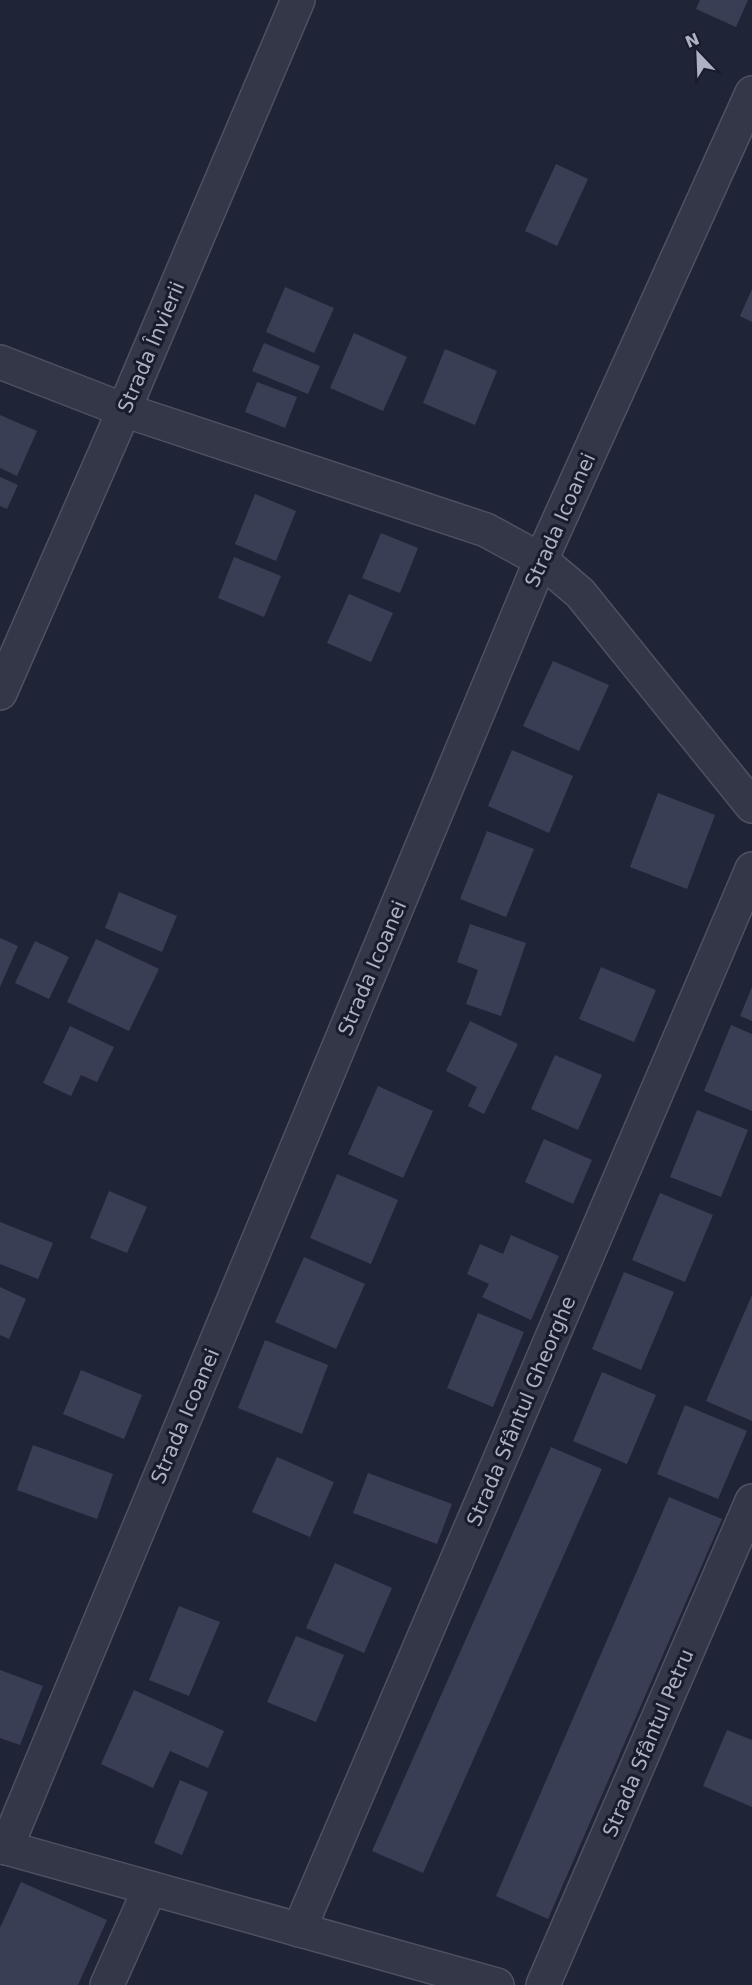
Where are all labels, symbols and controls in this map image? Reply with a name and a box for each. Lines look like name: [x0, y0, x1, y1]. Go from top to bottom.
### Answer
north arrow: [668, 24, 728, 84]
text: N: [682, 29, 702, 52]
street label: Strada Învierii: [113, 278, 189, 416]
street label: Strada Icoanei: [520, 449, 600, 591]
street label: Strada Icoanei: [333, 897, 411, 1039]
street label: Strada Sfântul Gheorghe: [462, 1292, 580, 1530]
street label: Strada Icoanei: [146, 1345, 224, 1487]
street label: Strada Sfântul Petru: [598, 1645, 698, 1841]

